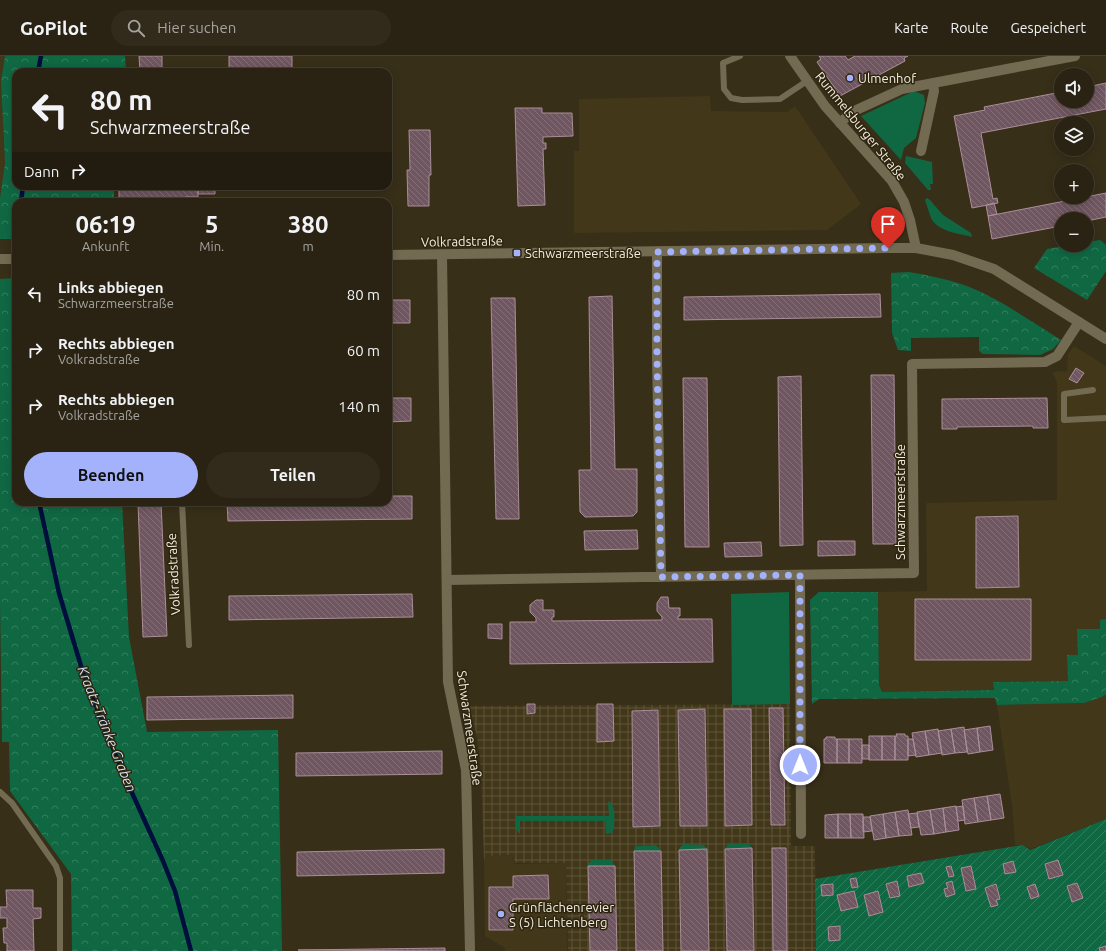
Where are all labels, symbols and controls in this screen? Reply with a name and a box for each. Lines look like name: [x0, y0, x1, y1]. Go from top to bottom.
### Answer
search box: [111, 10, 391, 46]
text: GoPilot: [20, 17, 87, 39]
icon: search: [125, 17, 147, 39]
text: Hier suchen: [157, 19, 236, 36]
text: Karte: [894, 20, 928, 36]
text: Route: [950, 20, 989, 36]
text: Gespeichert: [1011, 20, 1086, 36]
map controls: [1054, 68, 1094, 252]
button: sound: [1054, 68, 1094, 108]
street label: Rummelsburger Straße: [813, 69, 909, 183]
place label: Ulmenhof: [858, 71, 916, 85]
marker: Ulmenhof: [845, 73, 855, 83]
icon: left: [24, 84, 76, 136]
text: 80 m: [90, 84, 152, 115]
button: layers: [1054, 116, 1094, 156]
text: Schwarzmeerstraße: [90, 117, 250, 137]
icon: right: [67, 160, 89, 182]
text: Dann: [24, 163, 59, 180]
button: +: [1054, 164, 1094, 204]
pin: [871, 207, 905, 248]
text: 06:19: [76, 211, 136, 238]
text: 5: [205, 211, 219, 238]
text: 380: [288, 211, 328, 238]
button: −: [1054, 212, 1094, 252]
icon: arrive: [877, 213, 899, 235]
street label: Volkradstraße: [421, 233, 503, 249]
text: Ankunft: [82, 239, 129, 253]
text: Min.: [199, 239, 224, 253]
text: m: [303, 239, 314, 253]
place label: Schwarzmeerstraße: [525, 246, 641, 260]
marker: Schwarzmeerstraße: [512, 248, 522, 258]
text: Links abbiegen: [58, 279, 163, 296]
icon: left: [24, 283, 46, 305]
text: 80 m: [347, 286, 380, 303]
text: Schwarzmeerstraße: [58, 296, 174, 310]
text: Rechts abbiegen: [58, 335, 175, 352]
icon: right: [24, 339, 46, 361]
text: 60 m: [347, 342, 380, 359]
text: Volkradstraße: [58, 352, 140, 366]
text: Rechts abbiegen: [58, 391, 175, 408]
icon: right: [24, 395, 46, 417]
text: 140 m: [338, 398, 380, 415]
text: Volkradstraße: [58, 408, 140, 422]
street label: Schwarzmeerstraße: [893, 444, 907, 560]
button: Beenden: [24, 452, 198, 498]
button: Teilen: [206, 452, 380, 498]
street label: Volkradstraße: [164, 533, 182, 615]
water label: Kraatz-Tränke-Graben: [74, 664, 140, 794]
street label: Schwarzmeerstraße: [455, 670, 485, 786]
position arrow: [779, 744, 821, 786]
place label: Grünflächenrevier S (5) Lichtenberg: [509, 900, 614, 930]
marker: Grünflächenrevier S (5) Lichtenberg: [496, 909, 506, 919]

